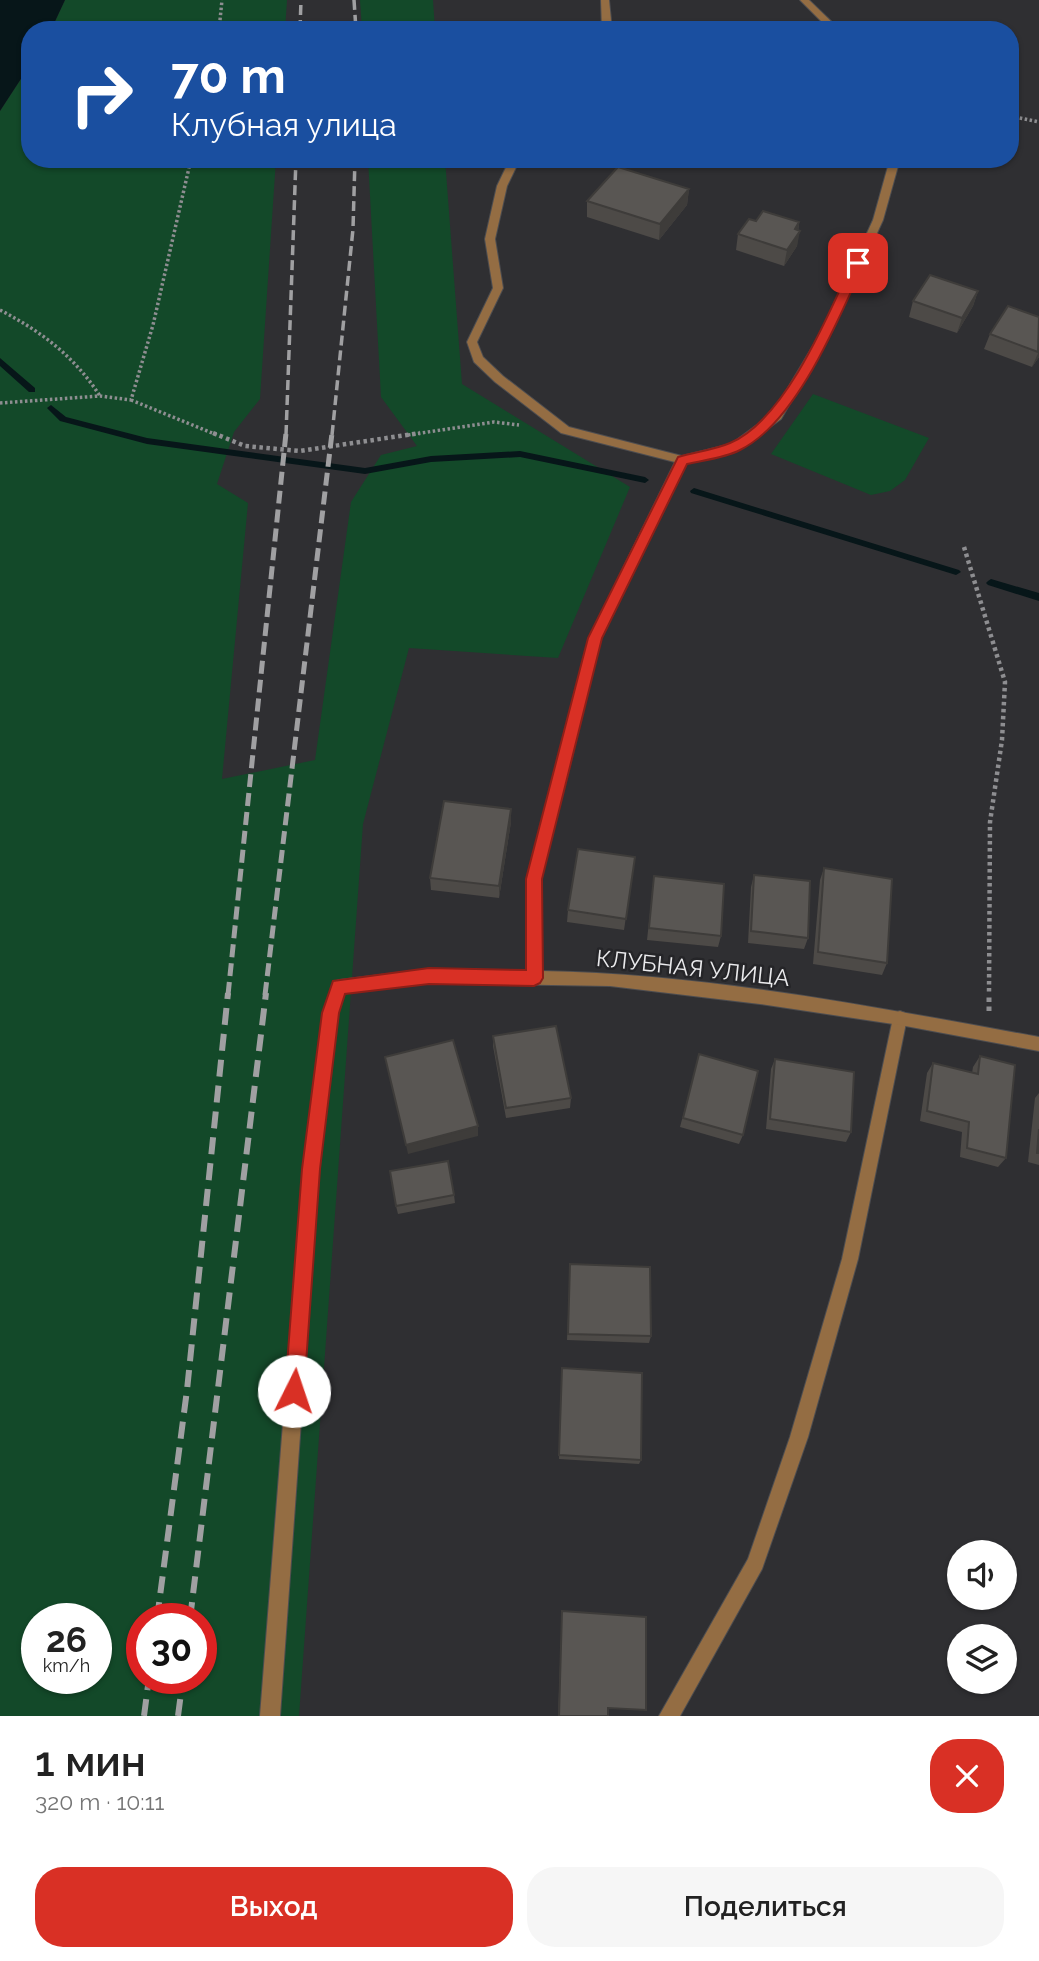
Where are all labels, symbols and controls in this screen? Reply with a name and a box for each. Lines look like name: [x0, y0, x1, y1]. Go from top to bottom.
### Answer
text: 70 m: [171, 47, 286, 104]
icon: right: [56, 49, 147, 140]
text: Клубная улица: [171, 106, 397, 143]
pin: [828, 233, 888, 293]
icon: arrive: [839, 244, 877, 282]
street label: КЛУБНАЯ УЛИЦА: [595, 944, 792, 991]
position arrow: [257, 1354, 331, 1428]
map controls: [947, 1540, 1017, 1694]
button: sound: [947, 1540, 1017, 1610]
speed limit sign: 30: [126, 1603, 217, 1694]
text: 26: [46, 1619, 87, 1660]
button: layers: [947, 1624, 1017, 1694]
text: km/h: [43, 1655, 90, 1676]
text: 1 мин: [35, 1737, 146, 1786]
button: close: [930, 1739, 1004, 1813]
text: 320 m · 10:11: [35, 1788, 164, 1815]
button: Выход: [35, 1867, 513, 1947]
button: Поделиться: [527, 1867, 1004, 1947]

